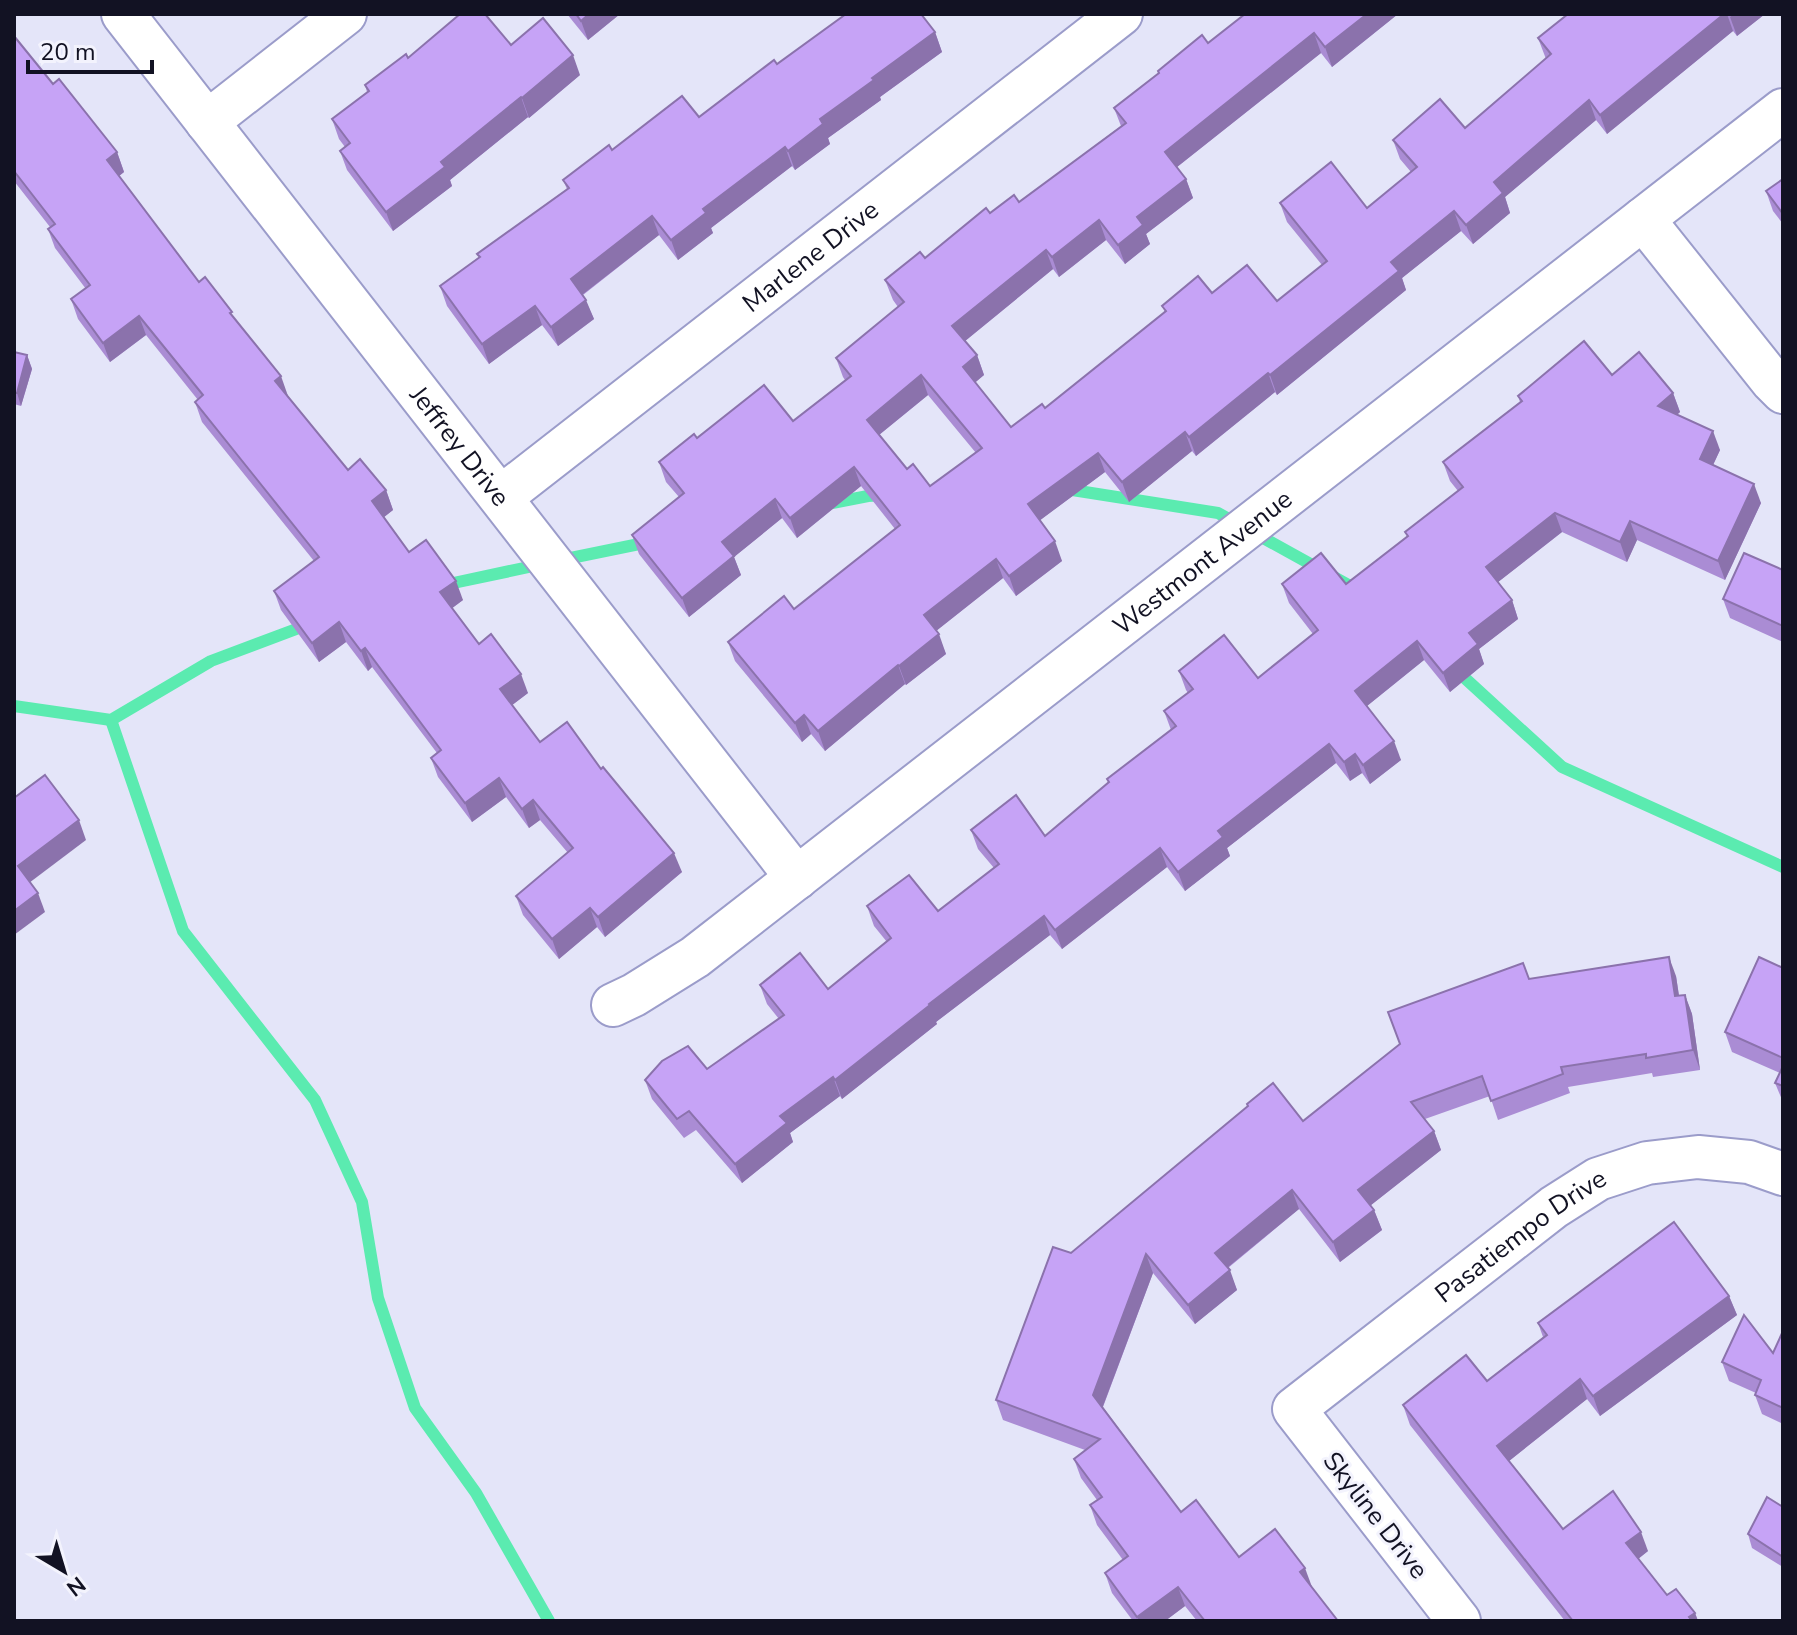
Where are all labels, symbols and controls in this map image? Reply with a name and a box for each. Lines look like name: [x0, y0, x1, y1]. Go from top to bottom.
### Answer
scale bar: [28, 24, 152, 74]
text: 20 m: [40, 36, 96, 68]
street label: Marlene Drive: [735, 192, 886, 321]
street label: Jeffrey Drive: [401, 378, 518, 514]
street label: Westmont Avenue: [1106, 482, 1299, 643]
street label: Pasatiempo Drive: [1428, 1161, 1613, 1311]
street label: Skyline Drive: [1315, 1444, 1436, 1586]
north arrow: [24, 1531, 104, 1611]
text: N: [60, 1569, 91, 1603]

